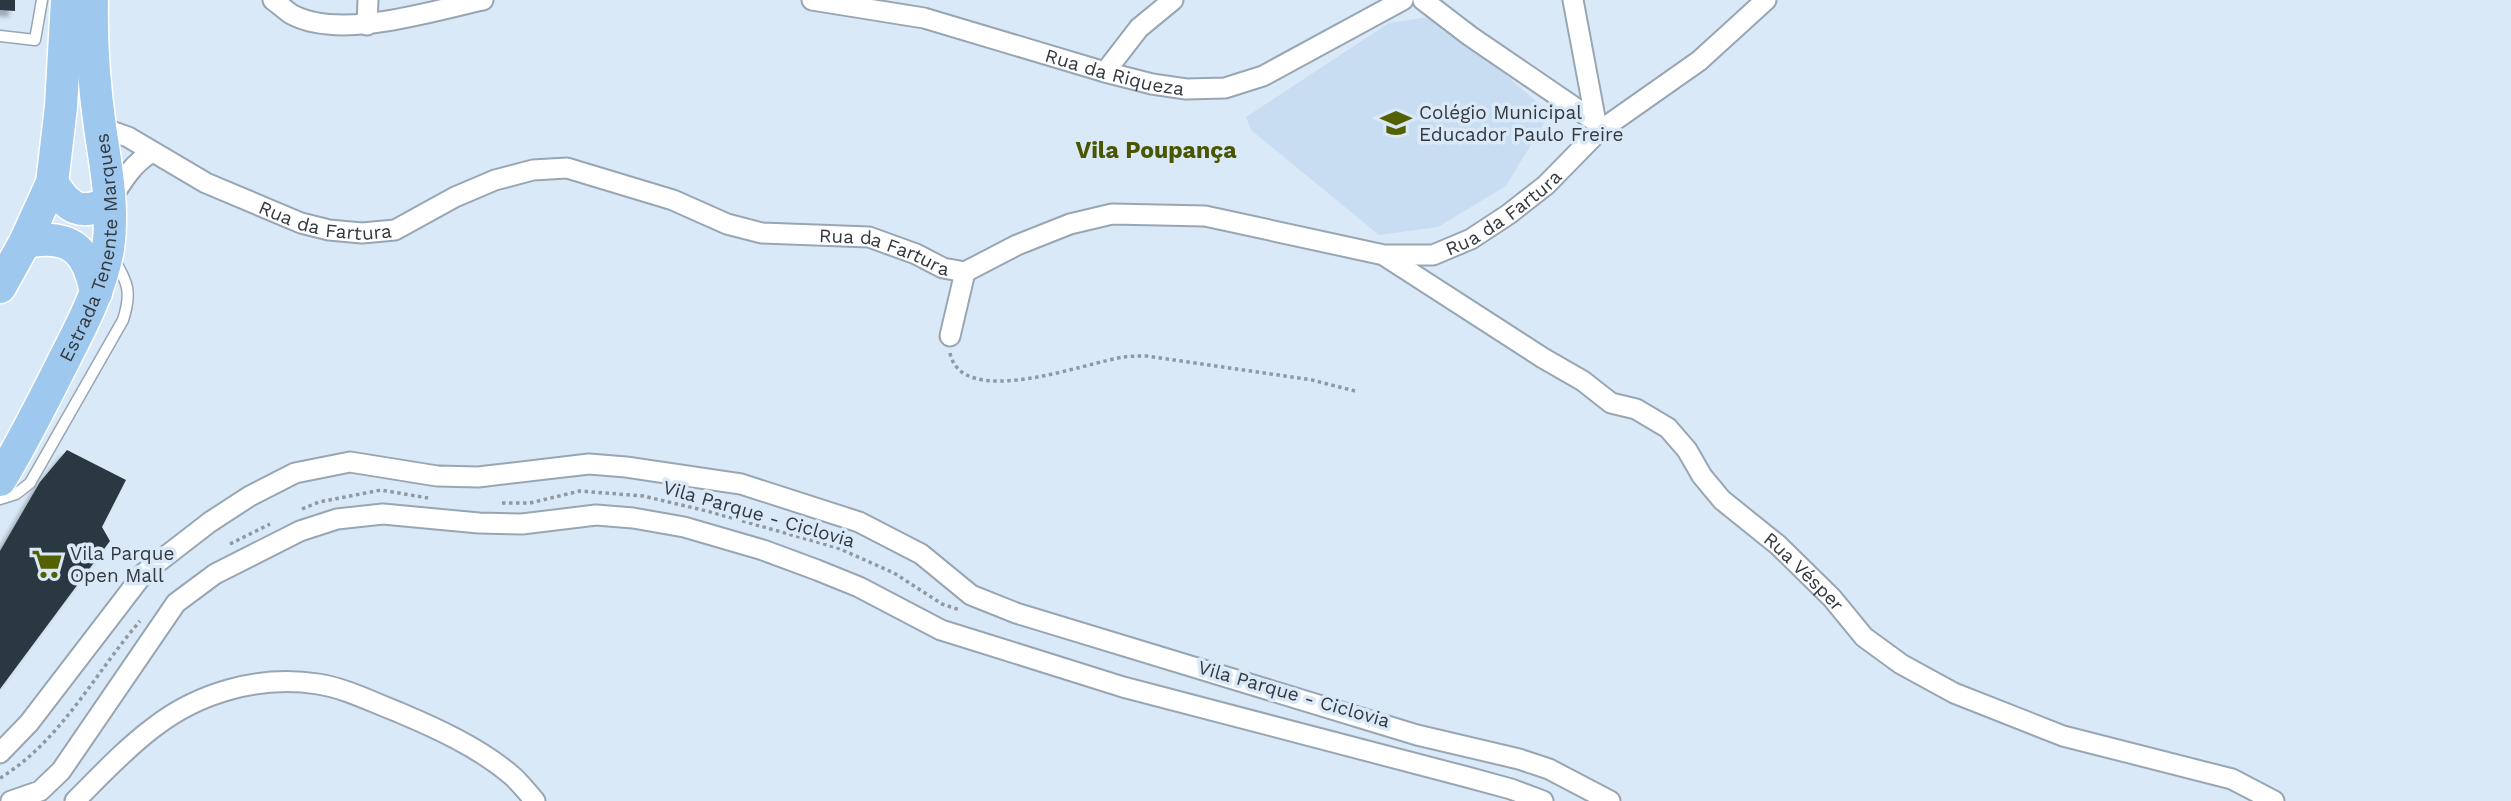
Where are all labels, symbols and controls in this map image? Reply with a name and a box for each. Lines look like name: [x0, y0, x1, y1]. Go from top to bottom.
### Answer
street label: Rua da Riqueza: [1043, 43, 1186, 100]
place label: Colégio Municipal Educador Paulo Freire: [1419, 101, 1623, 146]
school or university icon: Colégio Municipal Educador Paulo Freire: [1379, 106, 1413, 140]
street label: Estrada Tenente Marques: [54, 132, 122, 365]
district label: Vila Poupança: [1075, 137, 1237, 164]
street label: Rua da Fartura: [1442, 165, 1566, 260]
street label: Rua da Fartura: [256, 195, 393, 244]
street label: Rua da Fartura: [819, 224, 951, 280]
street label: Vila Parque - Ciclovia: [660, 476, 858, 552]
street label: Rua Vésper: [1759, 527, 1849, 616]
place label: Vila Parque Open Mall: [70, 542, 174, 587]
supermarket icon: Vila Parque Open Mall: [30, 547, 64, 581]
street label: Vila Parque - Ciclovia: [1195, 656, 1393, 732]

